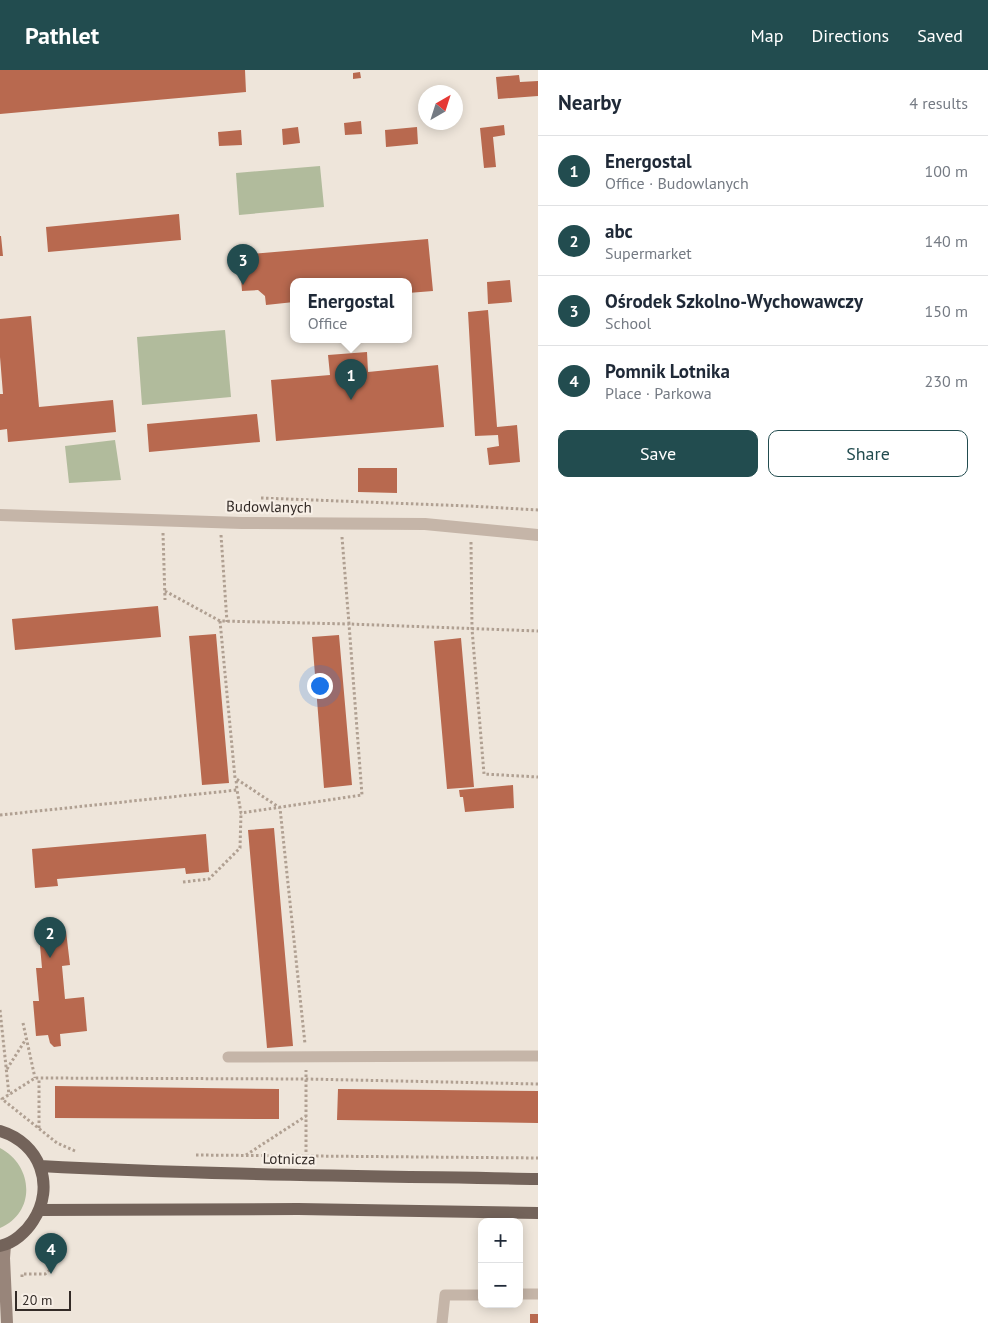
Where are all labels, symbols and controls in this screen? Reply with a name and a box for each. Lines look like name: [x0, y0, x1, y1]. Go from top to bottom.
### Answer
text: Pathlet: [25, 20, 99, 51]
text: Map: [751, 24, 783, 47]
text: Directions: [811, 24, 889, 47]
text: Saved: [917, 24, 963, 47]
north arrow: [418, 85, 463, 130]
text: Nearby: [558, 89, 621, 116]
text: 4 results: [909, 93, 968, 113]
text: Energostal: [605, 149, 692, 173]
text: 1: [569, 161, 579, 181]
text: 100 m: [925, 161, 968, 181]
text: Office · Budowlanych: [605, 173, 749, 193]
text: abc: [605, 219, 633, 243]
text: 2: [569, 231, 579, 251]
text: 140 m: [925, 231, 968, 251]
text: Supermarket: [605, 243, 692, 263]
pin: 3: [227, 244, 259, 285]
popup: [290, 278, 412, 343]
text: Energostal: [308, 289, 394, 313]
text: Ośrodek Szkolno-Wychowawczy: [605, 289, 863, 313]
text: 3: [569, 301, 579, 321]
text: 150 m: [925, 301, 968, 321]
text: Office: [308, 313, 347, 333]
text: School: [605, 313, 651, 333]
pin: 1: [335, 359, 367, 400]
text: Pomnik Lotnika: [605, 359, 730, 383]
text: 4: [569, 371, 579, 391]
text: 230 m: [925, 371, 968, 391]
text: Place · Parkowa: [605, 383, 712, 403]
button: Save: [558, 430, 758, 477]
button: Share: [768, 430, 968, 477]
street label: Budowlanych: [226, 496, 312, 517]
your location: [307, 673, 333, 699]
pin: 2: [34, 917, 66, 958]
street label: Lotnicza: [262, 1149, 316, 1168]
map controls: [478, 1218, 523, 1308]
button: +: [478, 1218, 523, 1263]
pin: 4: [35, 1233, 67, 1274]
button: −: [478, 1263, 523, 1308]
scale bar: [15, 1288, 71, 1311]
text: 20 m: [22, 1291, 52, 1309]

